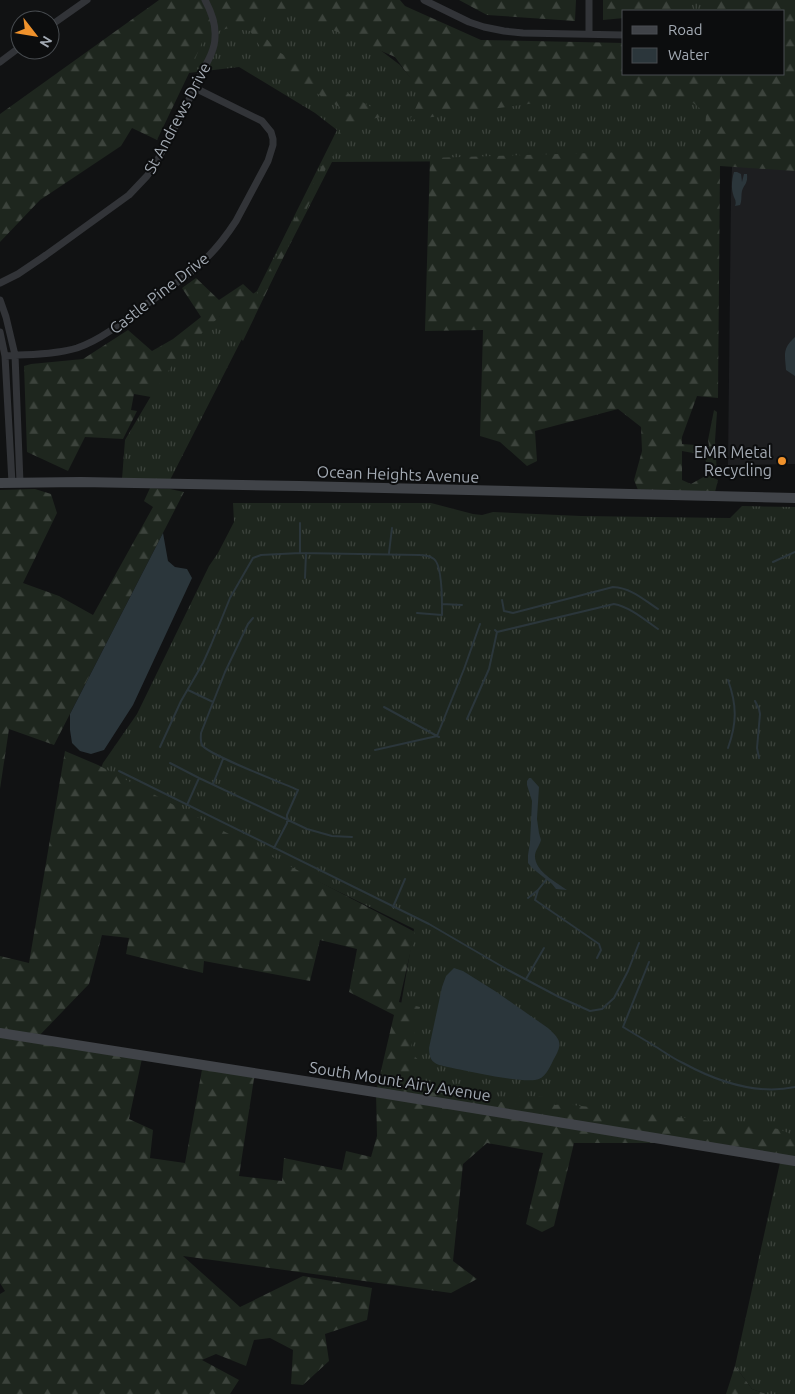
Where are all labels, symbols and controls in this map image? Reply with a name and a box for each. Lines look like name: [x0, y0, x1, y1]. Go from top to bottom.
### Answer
north arrow: [10, 10, 60, 60]
legend: [622, 10, 785, 75]
text: Road: [668, 21, 703, 38]
text: N: [37, 33, 56, 50]
text: Water: [668, 46, 709, 63]
street label: St Andrews Drive: [140, 59, 214, 177]
street label: Castle Pine Drive: [106, 249, 212, 337]
place label: EMR Metal Recycling: [694, 443, 772, 479]
marker: EMR Metal Recycling: [776, 455, 788, 467]
street label: Ocean Heights Avenue: [316, 462, 480, 486]
street label: South Mount Airy Avenue: [308, 1058, 492, 1104]

